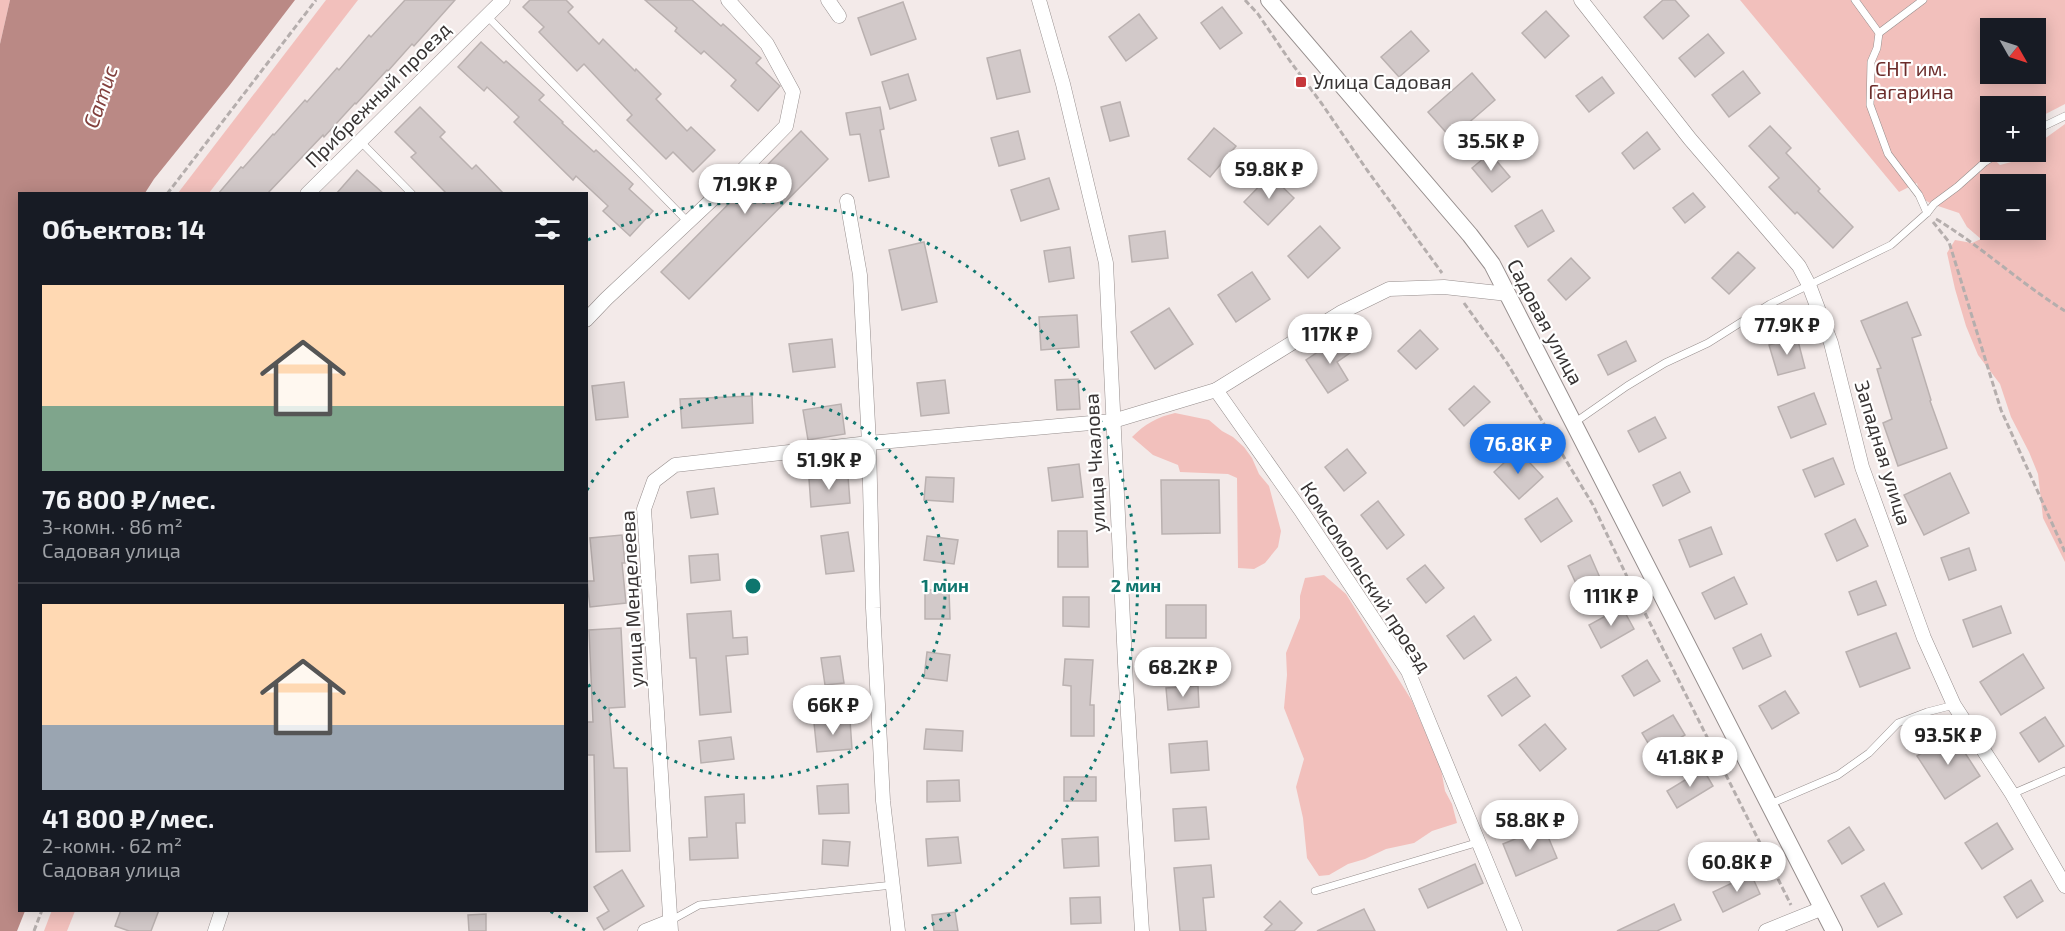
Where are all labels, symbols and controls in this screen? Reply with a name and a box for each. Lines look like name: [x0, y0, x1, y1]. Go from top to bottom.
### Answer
street label: Прибрежный проезд: [300, 17, 455, 172]
north arrow: [1980, 18, 2046, 84]
map controls: [1980, 18, 2046, 240]
park label: СНТ им. Гагарина: [1868, 56, 1954, 103]
water label: Сатис: [77, 62, 122, 131]
place label: Улица Садовая: [1313, 69, 1452, 93]
marker: Улица Садовая: [1294, 75, 1308, 89]
button: +: [1980, 96, 2046, 162]
pin: 35.5K ₽: [1436, 121, 1546, 172]
text: 35.5K ₽: [1458, 128, 1524, 152]
pin: 59.8K ₽: [1214, 149, 1324, 200]
text: 59.8K ₽: [1235, 156, 1303, 180]
pin: 71.9K ₽: [690, 164, 800, 215]
text: 71.9K ₽: [713, 171, 777, 195]
button: −: [1980, 174, 2046, 240]
icon: filters: [531, 212, 564, 245]
text: Объектов: 14: [42, 213, 206, 244]
street label: Садовая улица: [1502, 255, 1589, 389]
pin: 77.9K ₽: [1732, 305, 1842, 356]
text: 77.9K ₽: [1754, 312, 1820, 336]
pin: 117K ₽: [1281, 314, 1379, 365]
text: 117K ₽: [1302, 321, 1358, 345]
icon: home: [249, 324, 357, 432]
street label: Западная улица: [1850, 377, 1917, 528]
street label: улица Чкалова: [1078, 393, 1111, 533]
pin: 76.8K ₽: [1463, 424, 1573, 475]
text: 76.8K ₽: [1484, 431, 1552, 455]
pin: 51.9K ₽: [774, 440, 884, 491]
text: 51.9K ₽: [797, 447, 861, 471]
street label: Комсомольский проезд: [1296, 477, 1437, 676]
text: 76 800 ₽/мес.: [42, 483, 216, 514]
street label: улица Менделеева: [614, 510, 649, 688]
text: 3-комн. · 86 m²: [42, 514, 183, 538]
text: Садовая улица: [42, 538, 181, 562]
text: 1 мин: [921, 574, 969, 596]
text: 2 мин: [1111, 574, 1161, 596]
centre of rings: [743, 576, 763, 596]
pin: 111K ₽: [1562, 576, 1660, 627]
text: 111K ₽: [1584, 583, 1638, 607]
icon: home: [249, 643, 357, 751]
pin: 68.2K ₽: [1128, 647, 1238, 698]
text: 68.2K ₽: [1148, 654, 1218, 678]
pin: 66K ₽: [791, 685, 875, 736]
text: 66K ₽: [807, 692, 859, 716]
pin: 93.5K ₽: [1893, 715, 2003, 766]
text: 93.5K ₽: [1914, 722, 1982, 746]
pin: 41.8K ₽: [1635, 737, 1745, 788]
text: 41.8K ₽: [1656, 744, 1724, 768]
pin: 58.8K ₽: [1475, 800, 1585, 851]
text: 41 800 ₽/мес.: [42, 802, 214, 833]
text: 58.8K ₽: [1495, 807, 1565, 831]
text: 2-комн. · 62 m²: [42, 833, 182, 857]
pin: 60.8K ₽: [1682, 842, 1792, 893]
text: 60.8K ₽: [1702, 849, 1772, 873]
text: Садовая улица: [42, 857, 181, 881]

